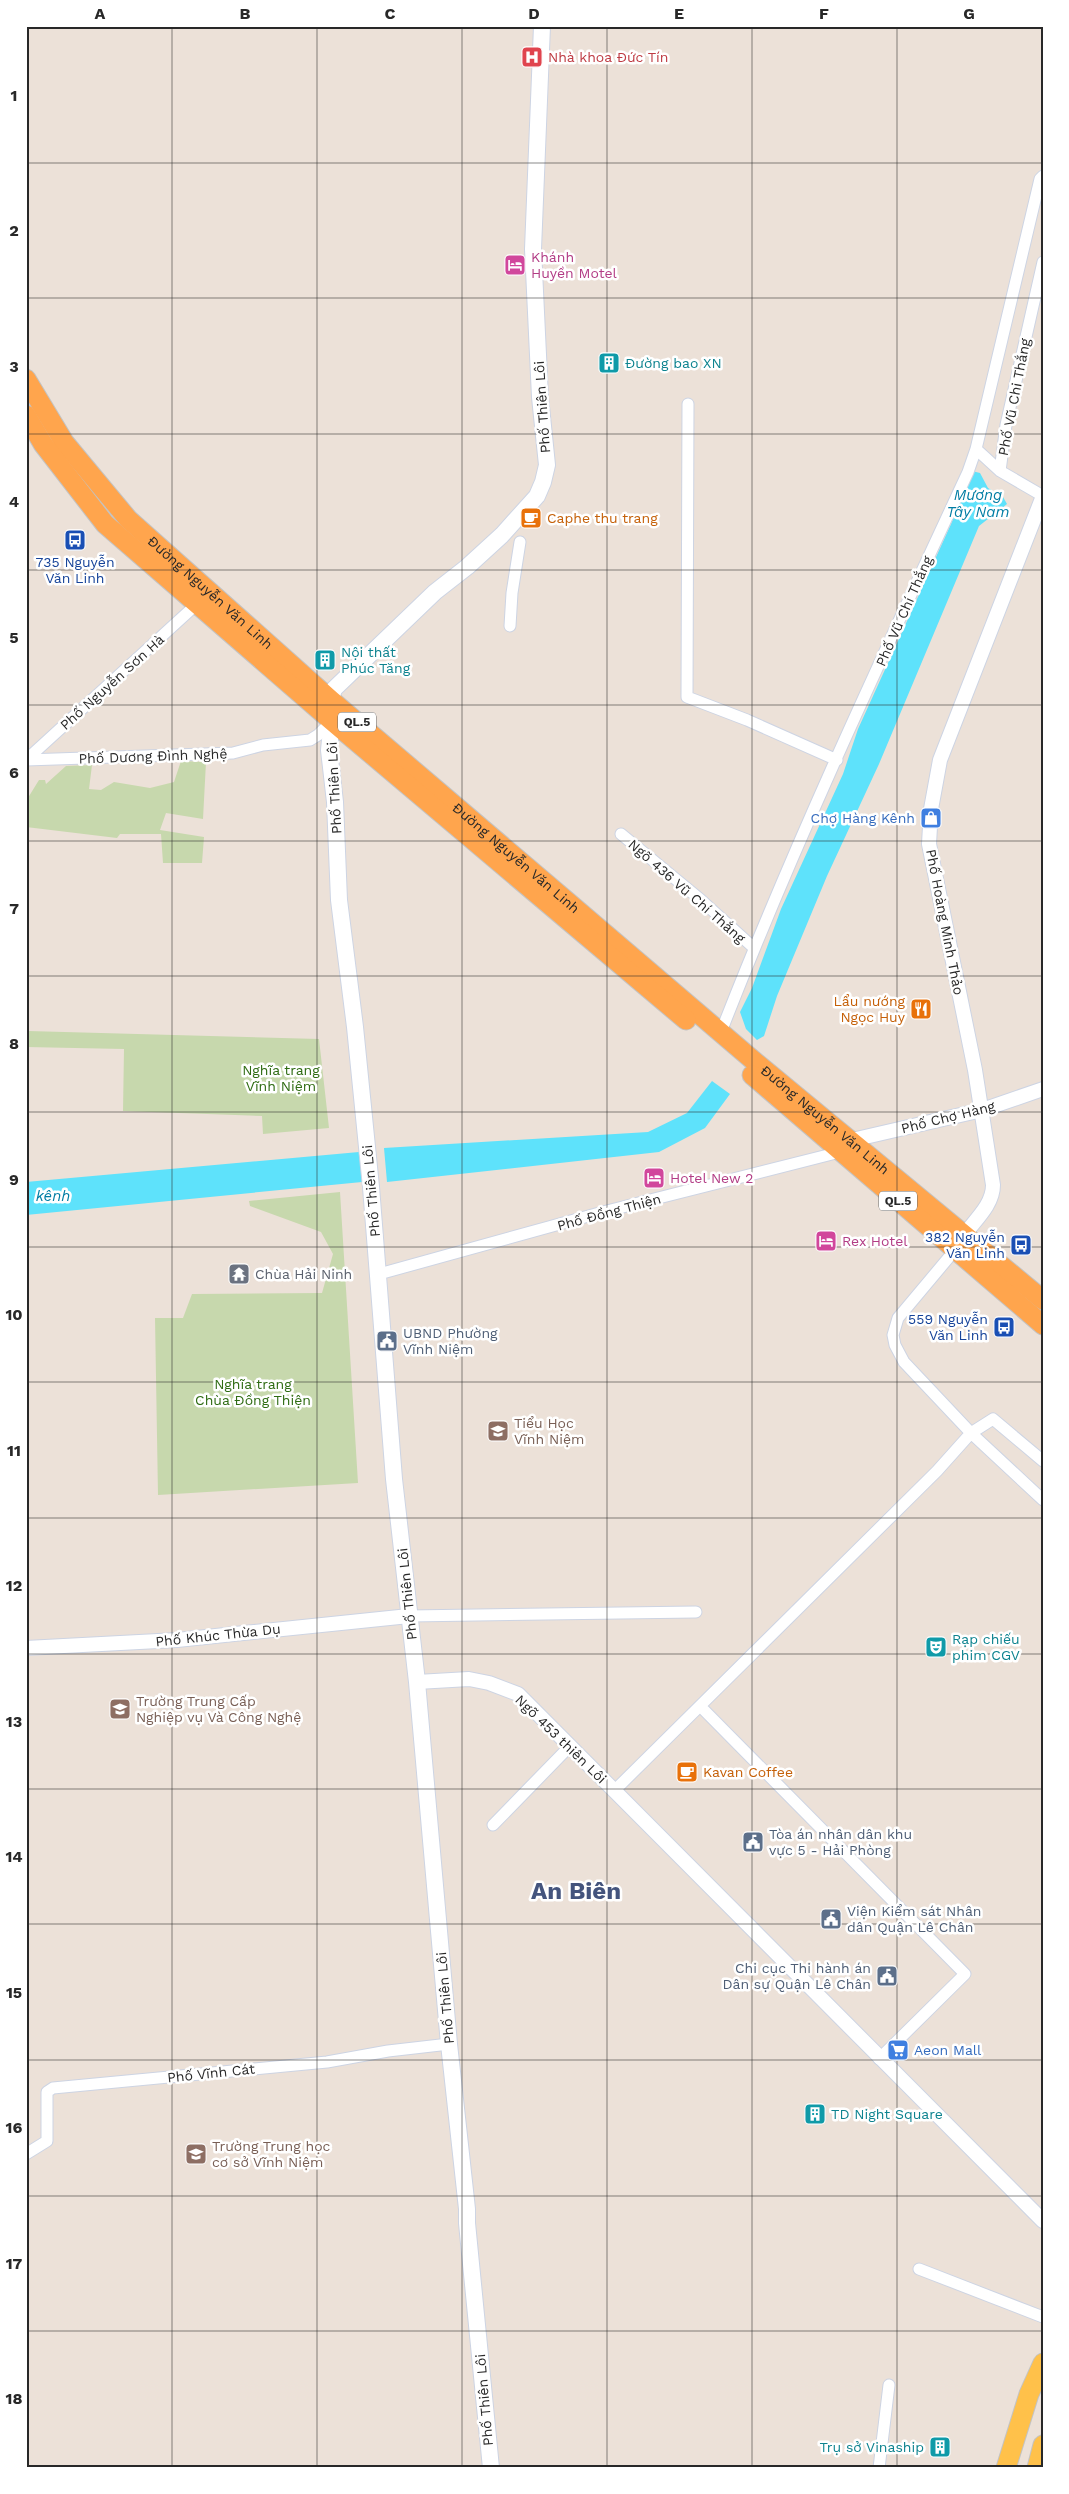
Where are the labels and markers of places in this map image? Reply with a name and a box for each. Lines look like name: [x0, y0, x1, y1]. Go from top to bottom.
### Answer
hospital icon: Nhà khoa Đức Tín: [520, 45, 544, 69]
place label: Nhà khoa Đức Tín: [548, 49, 668, 65]
place label: Khánh Huyền Motel: [531, 249, 618, 281]
hotel icon: Khánh Huyền Motel: [503, 253, 527, 277]
building icon: Đường bao XN: [597, 351, 621, 375]
place label: Đường bao XN: [625, 355, 722, 371]
cafe icon: Caphe thu trang: [519, 506, 543, 530]
place label: Caphe thu trang: [547, 510, 658, 526]
bus stop icon: 735 Nguyễn Văn Linh: [63, 528, 87, 552]
place label: 735 Nguyễn Văn Linh: [35, 554, 115, 586]
place label: Nội thất Phúc Tăng: [341, 644, 411, 676]
building icon: Nội thất Phúc Tăng: [313, 648, 337, 672]
shop icon: Chợ Hàng Kênh: [919, 806, 943, 830]
place label: Chợ Hàng Kênh: [811, 810, 915, 826]
place label: Lẩu nướng Ngọc Huy: [833, 993, 906, 1025]
restaurant icon: Lẩu nướng Ngọc Huy: [909, 997, 933, 1021]
hotel icon: Hotel New 2: [642, 1166, 666, 1190]
place label: Hotel New 2: [670, 1170, 753, 1186]
hotel icon: Rex Hotel: [814, 1229, 838, 1253]
place label: 382 Nguyễn Văn Linh: [925, 1229, 1005, 1261]
place label: Rex Hotel: [842, 1233, 908, 1249]
bus stop icon: 382 Nguyễn Văn Linh: [1009, 1233, 1033, 1257]
temple icon: Chùa Hải Ninh: [227, 1262, 251, 1286]
place label: Chùa Hải Ninh: [255, 1266, 352, 1282]
place label: 559 Nguyễn Văn Linh: [908, 1311, 988, 1343]
bus stop icon: 559 Nguyễn Văn Linh: [992, 1315, 1016, 1339]
place label: UBND Phường Vĩnh Niệm: [403, 1325, 498, 1357]
public building icon: UBND Phường Vĩnh Niệm: [375, 1329, 399, 1353]
place label: Tiểu Học Vĩnh Niệm: [514, 1415, 584, 1447]
school or university icon: Tiểu Học Vĩnh Niệm: [486, 1419, 510, 1443]
place label: Rạp chiếu phim CGV: [952, 1631, 1020, 1663]
theatre icon: Rạp chiếu phim CGV: [924, 1635, 948, 1659]
place label: Trường Trung Cấp Nghiệp vụ Và Công Nghệ: [136, 1693, 301, 1725]
school or university icon: Trường Trung Cấp Nghiệp vụ Và Công Nghệ: [108, 1697, 132, 1721]
cafe icon: Kavan Coffee: [675, 1760, 699, 1784]
place label: Kavan Coffee: [703, 1764, 793, 1780]
place label: Tòa án nhân dân khu vực 5 - Hải Phòng: [769, 1826, 912, 1858]
public building icon: Tòa án nhân dân khu vực 5 - Hải Phòng: [741, 1830, 765, 1854]
place label: Viện Kiểm sát Nhân dân Quận Lê Chân: [847, 1903, 982, 1935]
public building icon: Viện Kiểm sát Nhân dân Quận Lê Chân: [819, 1907, 843, 1931]
place label: Chi cục Thi hành án Dân sự Quận Lê Chân: [722, 1960, 871, 1992]
public building icon: Chi cục Thi hành án Dân sự Quận Lê Chân: [875, 1964, 899, 1988]
supermarket icon: Aeon Mall: [886, 2038, 910, 2062]
place label: Aeon Mall: [914, 2042, 982, 2058]
building icon: TD Night Square: [803, 2102, 827, 2126]
place label: TD Night Square: [831, 2106, 943, 2122]
place label: Trường Trung học cơ sở Vĩnh Niệm: [212, 2138, 331, 2170]
school or university icon: Trường Trung học cơ sở Vĩnh Niệm: [184, 2142, 208, 2166]
building icon: Trụ sở Vinaship: [928, 2435, 952, 2459]
place label: Trụ sở Vinaship: [819, 2439, 924, 2455]

